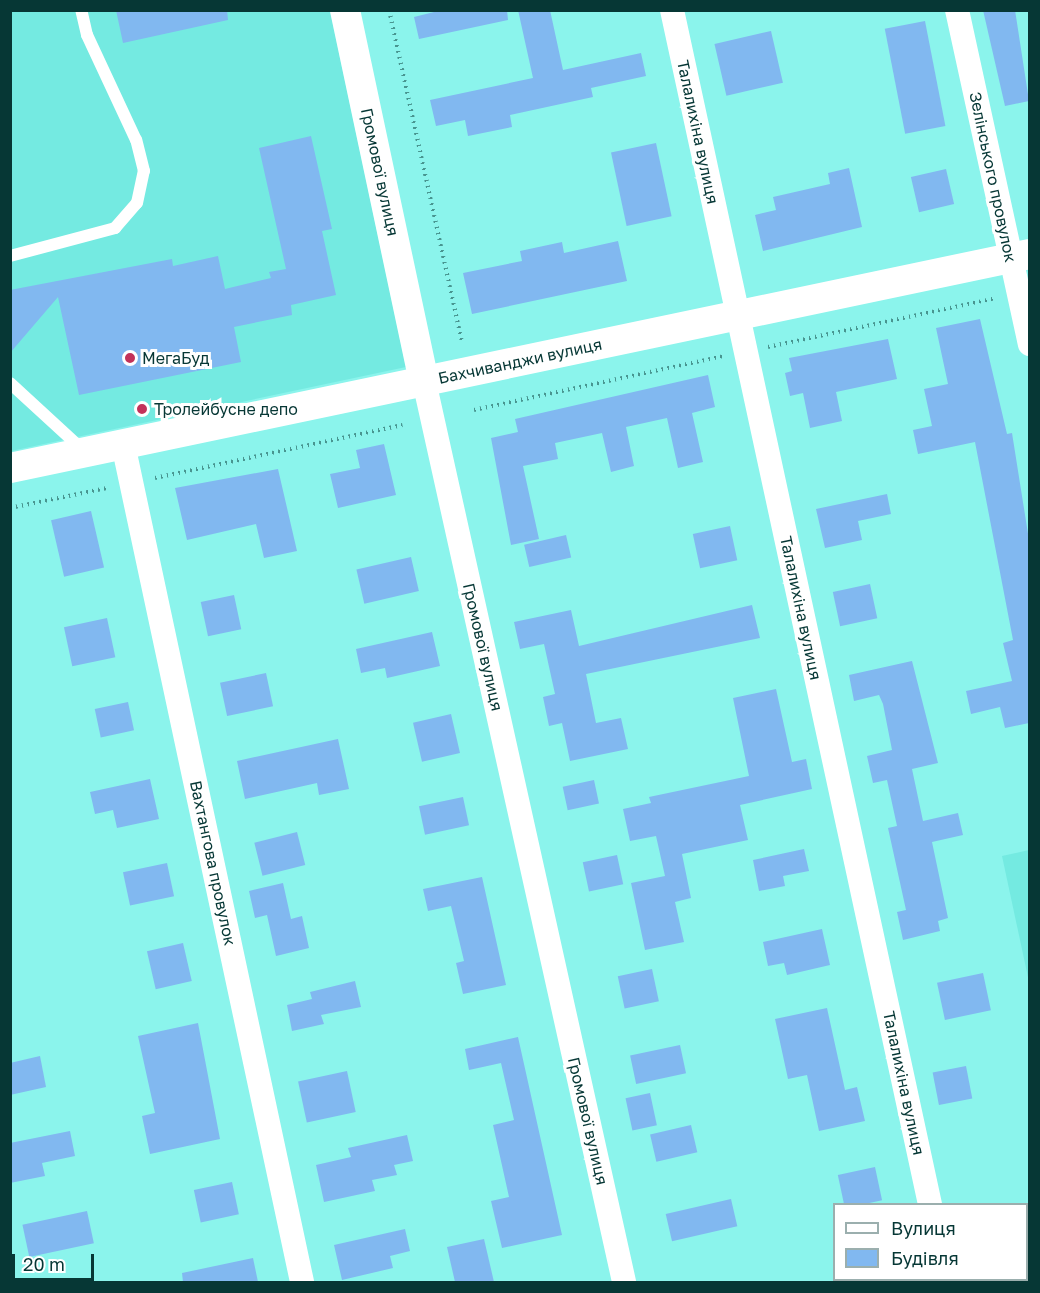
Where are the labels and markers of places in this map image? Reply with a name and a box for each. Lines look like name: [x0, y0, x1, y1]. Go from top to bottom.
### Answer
place label: МегаБуд: [142, 348, 209, 368]
marker: МегаБуд: [123, 351, 137, 365]
place label: Тролейбусне депо: [154, 399, 298, 419]
marker: Тролейбусне депо: [135, 402, 149, 416]

